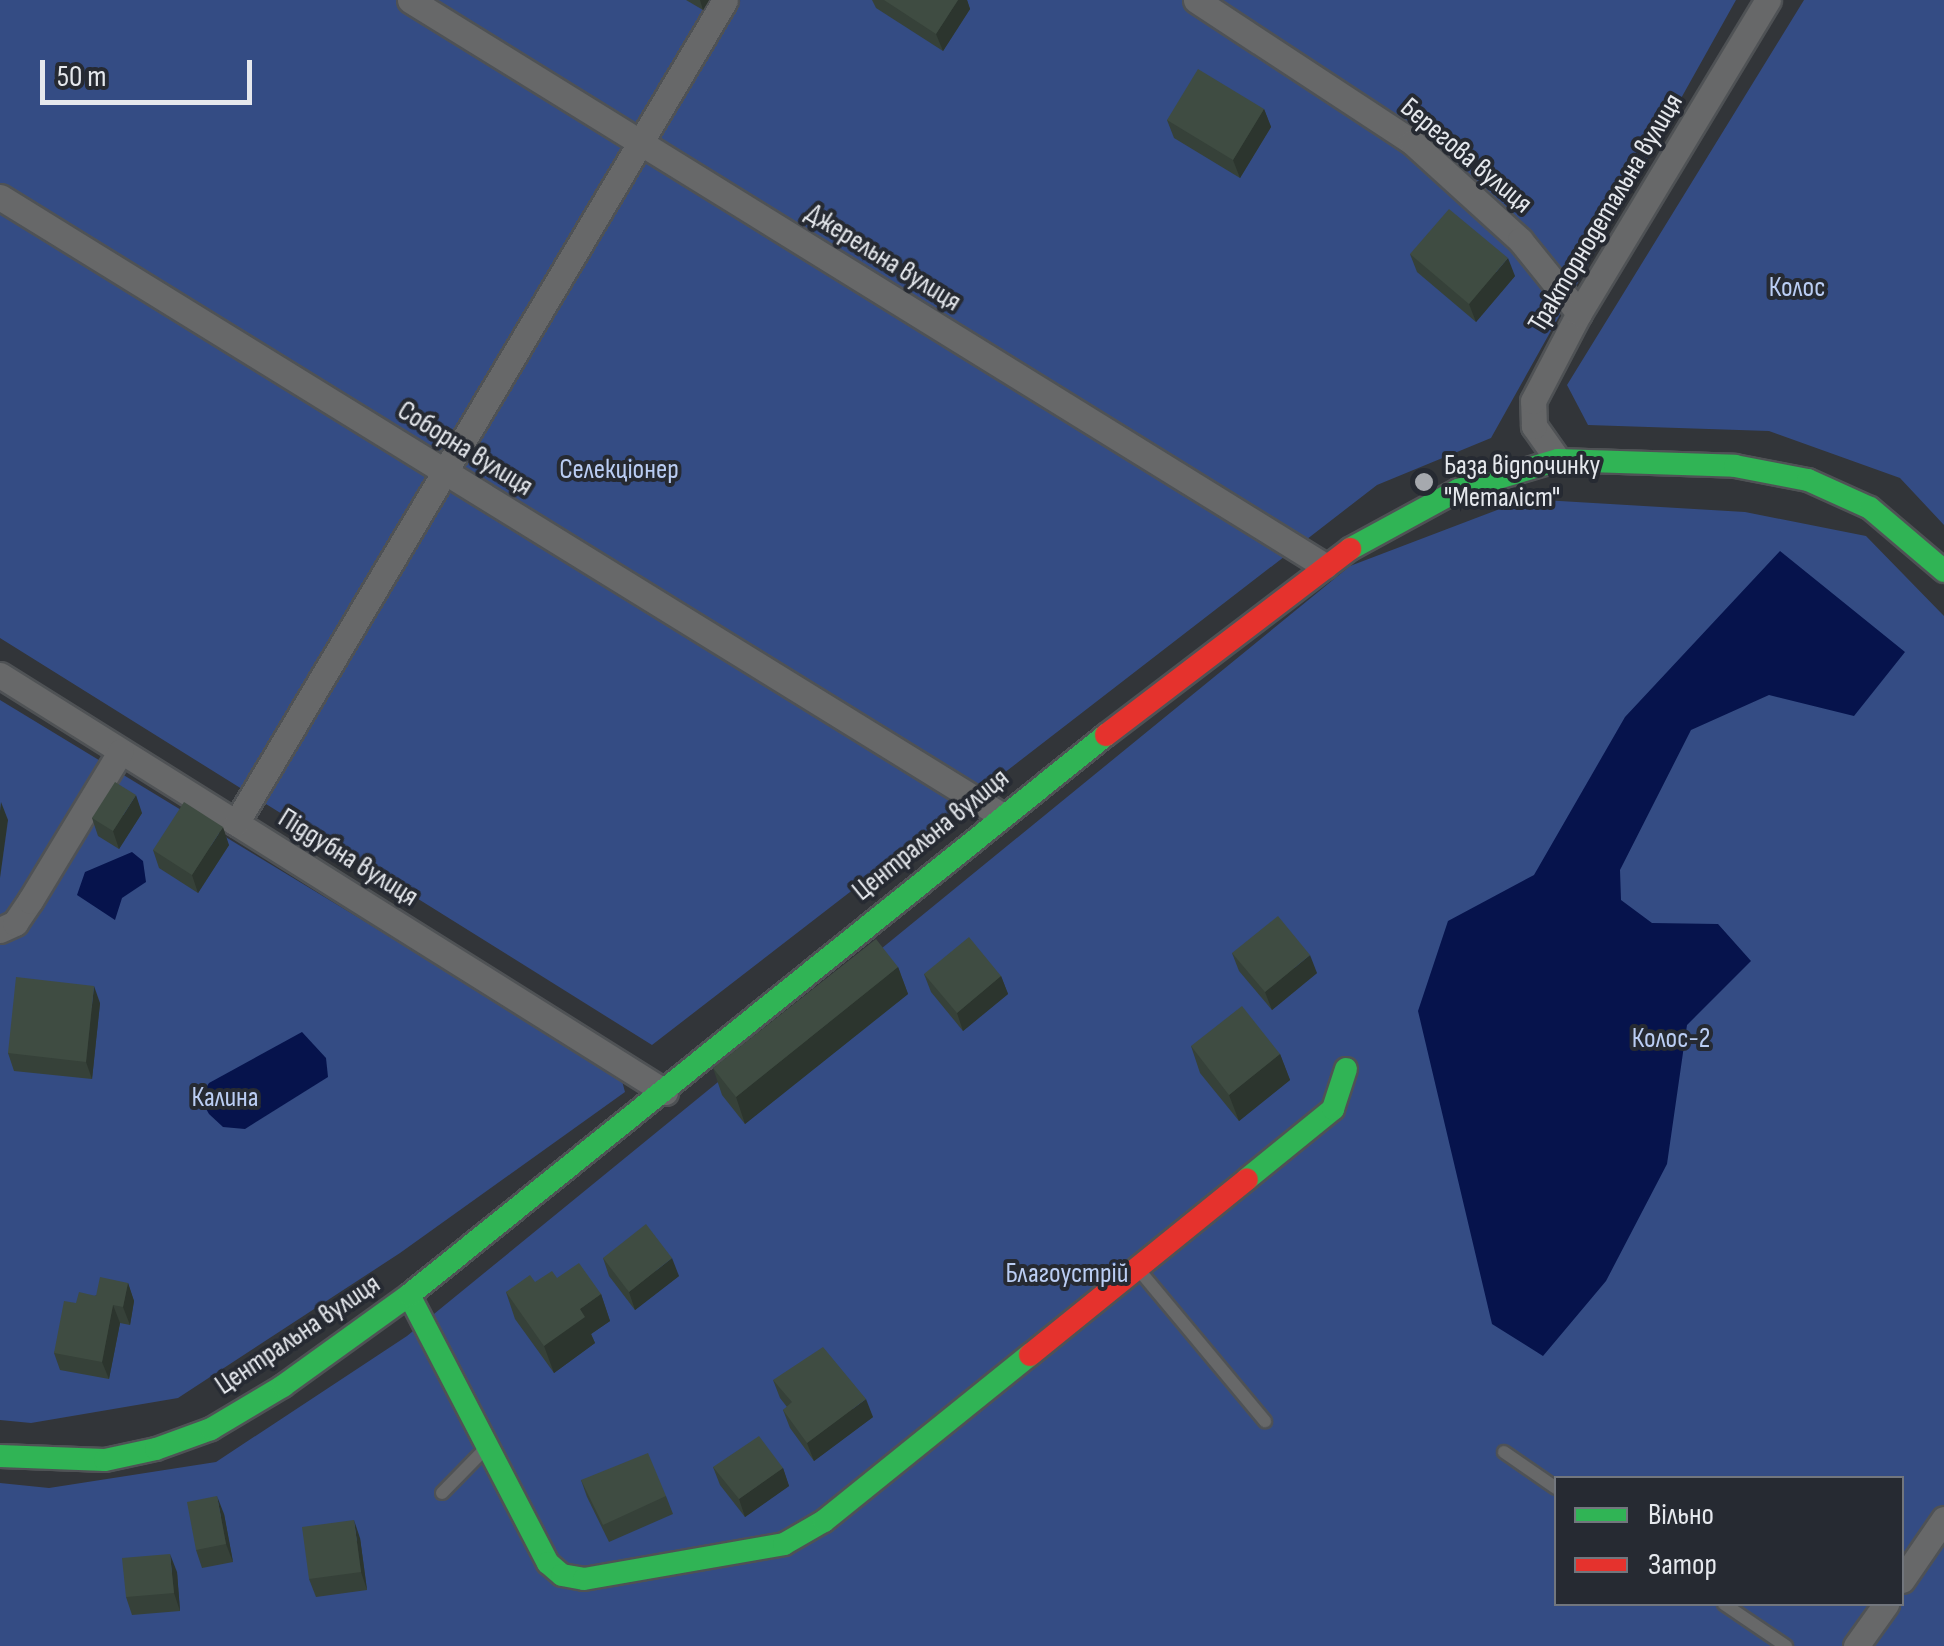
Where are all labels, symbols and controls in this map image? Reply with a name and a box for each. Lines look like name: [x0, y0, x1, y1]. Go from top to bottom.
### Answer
scale bar: [45, 40, 258, 102]
text: 50 m: [57, 59, 106, 95]
street label: Тракторнодетальна вулиця: [1521, 88, 1691, 338]
street label: Берегова вулиця: [1393, 91, 1539, 221]
street label: Джерельна вулиця: [799, 197, 967, 319]
park label: Колос: [1769, 271, 1825, 305]
street label: Соборна вулиця: [391, 394, 539, 504]
place label: База відпочинку "Металіст": [1444, 449, 1600, 515]
park label: Селекціонер: [559, 453, 679, 487]
marker: База відпочинку "Металіст": [1413, 471, 1435, 493]
street label: Центральна вулиця: [846, 762, 1016, 908]
street label: Піддубна вулиця: [272, 802, 424, 914]
park label: Колос-2: [1632, 1022, 1710, 1056]
park label: Калина: [191, 1081, 259, 1115]
park label: Благоустрій: [1006, 1257, 1128, 1291]
street label: Центральна вулиця: [209, 1268, 387, 1402]
legend: [1554, 1476, 1904, 1606]
text: Вільно: [1648, 1497, 1714, 1533]
text: Затор: [1648, 1547, 1717, 1583]

